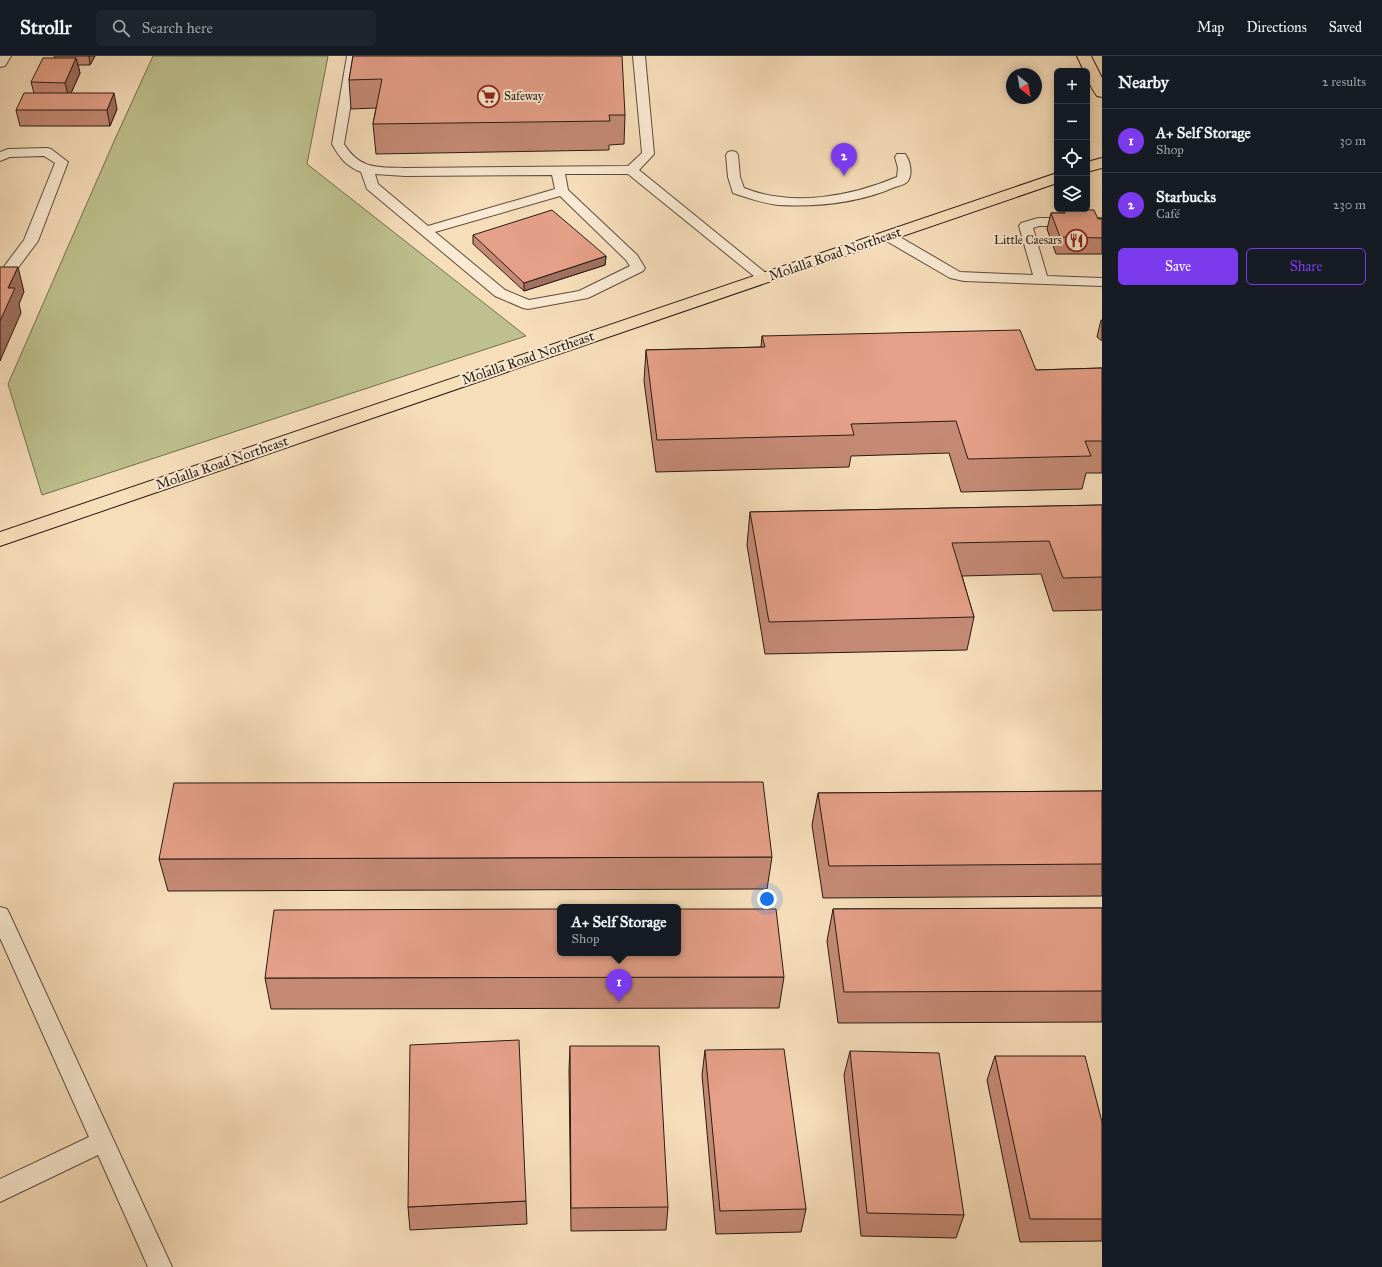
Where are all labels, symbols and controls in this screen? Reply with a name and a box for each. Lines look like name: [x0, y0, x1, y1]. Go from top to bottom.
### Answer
search box: [96, 10, 376, 46]
text: Strollr: [20, 16, 72, 39]
icon: search: [110, 17, 132, 39]
text: Search here: [142, 19, 213, 37]
text: Map: [1197, 19, 1224, 36]
text: Directions: [1246, 19, 1307, 36]
text: Saved: [1329, 19, 1362, 36]
north arrow: [1006, 68, 1042, 104]
map controls: [1054, 68, 1090, 212]
button: +: [1054, 68, 1090, 104]
text: Nearby: [1118, 72, 1169, 93]
text: 2 results: [1322, 74, 1366, 90]
supermarket icon: Safeway: [475, 83, 501, 109]
place label: Safeway: [504, 89, 544, 103]
button: −: [1054, 104, 1090, 140]
text: A+ Self Storage: [1156, 124, 1251, 142]
text: 1: [1128, 133, 1134, 149]
text: 30 m: [1340, 133, 1366, 149]
button: locate: [1054, 140, 1090, 176]
text: Shop: [1156, 142, 1184, 158]
pin: 2: [831, 143, 857, 176]
button: layers: [1054, 176, 1090, 212]
text: Starbucks: [1156, 188, 1216, 206]
text: 2: [1128, 197, 1134, 213]
text: 230 m: [1333, 197, 1366, 213]
text: Café: [1156, 206, 1180, 222]
street label: Molalla Road Northeast: [767, 223, 903, 285]
restaurant icon: Little Caesars: [1064, 227, 1090, 253]
place label: Little Caesars: [994, 233, 1062, 247]
button: Save: [1118, 248, 1238, 285]
button: Share: [1246, 248, 1366, 285]
street label: Molalla Road Northeast: [460, 327, 596, 389]
street label: Molalla Road Northeast: [154, 432, 290, 494]
your location: [757, 889, 777, 909]
popup: [557, 904, 681, 956]
text: A+ Self Storage: [572, 913, 666, 931]
text: Shop: [572, 931, 599, 947]
pin: 1: [606, 969, 632, 1002]

